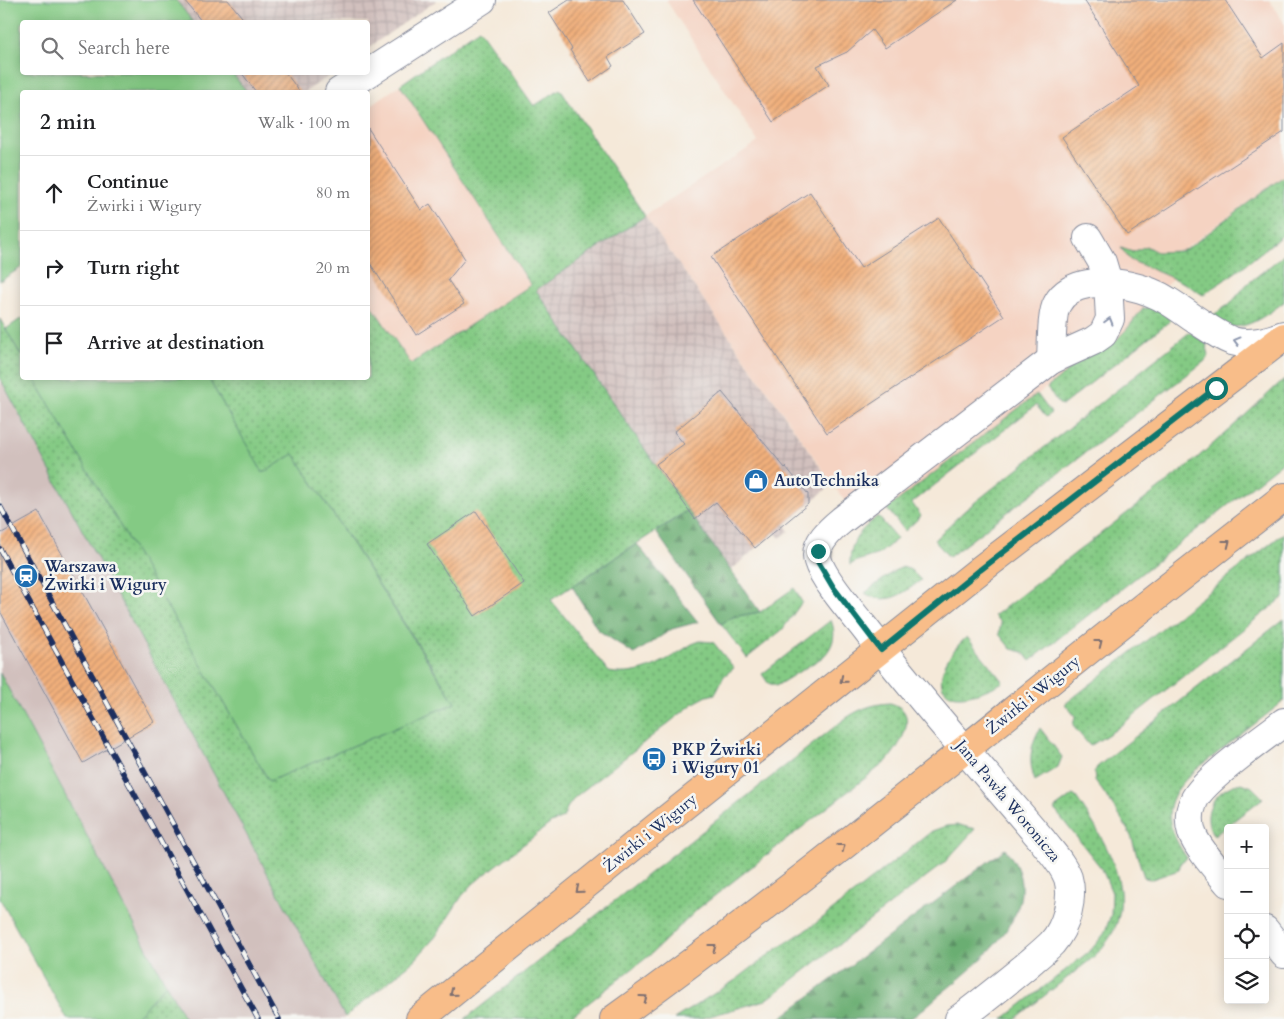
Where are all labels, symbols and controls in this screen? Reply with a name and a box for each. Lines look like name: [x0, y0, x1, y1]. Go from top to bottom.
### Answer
search box: [20, 20, 370, 75]
icon: search: [38, 34, 66, 62]
text: Search here: [78, 35, 170, 61]
text: 2 min: [40, 108, 96, 137]
text: Walk · 100 m: [258, 112, 350, 134]
text: Continue: [87, 169, 169, 195]
icon: ahead: [40, 179, 68, 207]
text: 80 m: [316, 182, 350, 204]
text: Żwirki i Wigury: [87, 195, 202, 217]
icon: right: [40, 254, 68, 282]
text: Turn right: [87, 255, 179, 281]
text: 20 m: [316, 257, 350, 279]
one-way arrow: [1103, 317, 1113, 326]
icon: arrive: [40, 329, 68, 357]
text: Arrive at destination: [87, 330, 264, 356]
one-way arrow: [1233, 337, 1241, 347]
route start: [1205, 377, 1228, 400]
shop icon: AutoTechnika: [743, 468, 769, 494]
place label: AutoTechnika: [774, 470, 879, 492]
one-way arrow: [1221, 539, 1230, 548]
route end: [807, 540, 830, 563]
place label: Warszawa Żwirki i Wigury: [43, 556, 167, 596]
station icon: Warszawa Żwirki i Wigury: [13, 563, 39, 589]
one-way arrow: [1093, 640, 1102, 648]
street label: Żwirki i Wigury: [981, 650, 1085, 740]
one-way arrow: [840, 675, 849, 683]
street label: Jana Pawła Woronicza: [949, 734, 1066, 867]
place label: PKP Żwirki i Wigury 01: [672, 738, 761, 779]
bus stop icon: PKP Żwirki i Wigury 01: [641, 746, 667, 772]
street label: Żwirki i Wigury: [598, 788, 702, 878]
map controls: [1224, 824, 1269, 1004]
button: +: [1224, 824, 1269, 869]
one-way arrow: [836, 844, 845, 853]
button: −: [1224, 869, 1269, 914]
one-way arrow: [576, 885, 585, 893]
button: locate: [1224, 914, 1269, 959]
one-way arrow: [707, 944, 717, 953]
button: layers: [1224, 959, 1269, 1004]
one-way arrow: [450, 987, 459, 995]
one-way arrow: [638, 995, 647, 1003]

